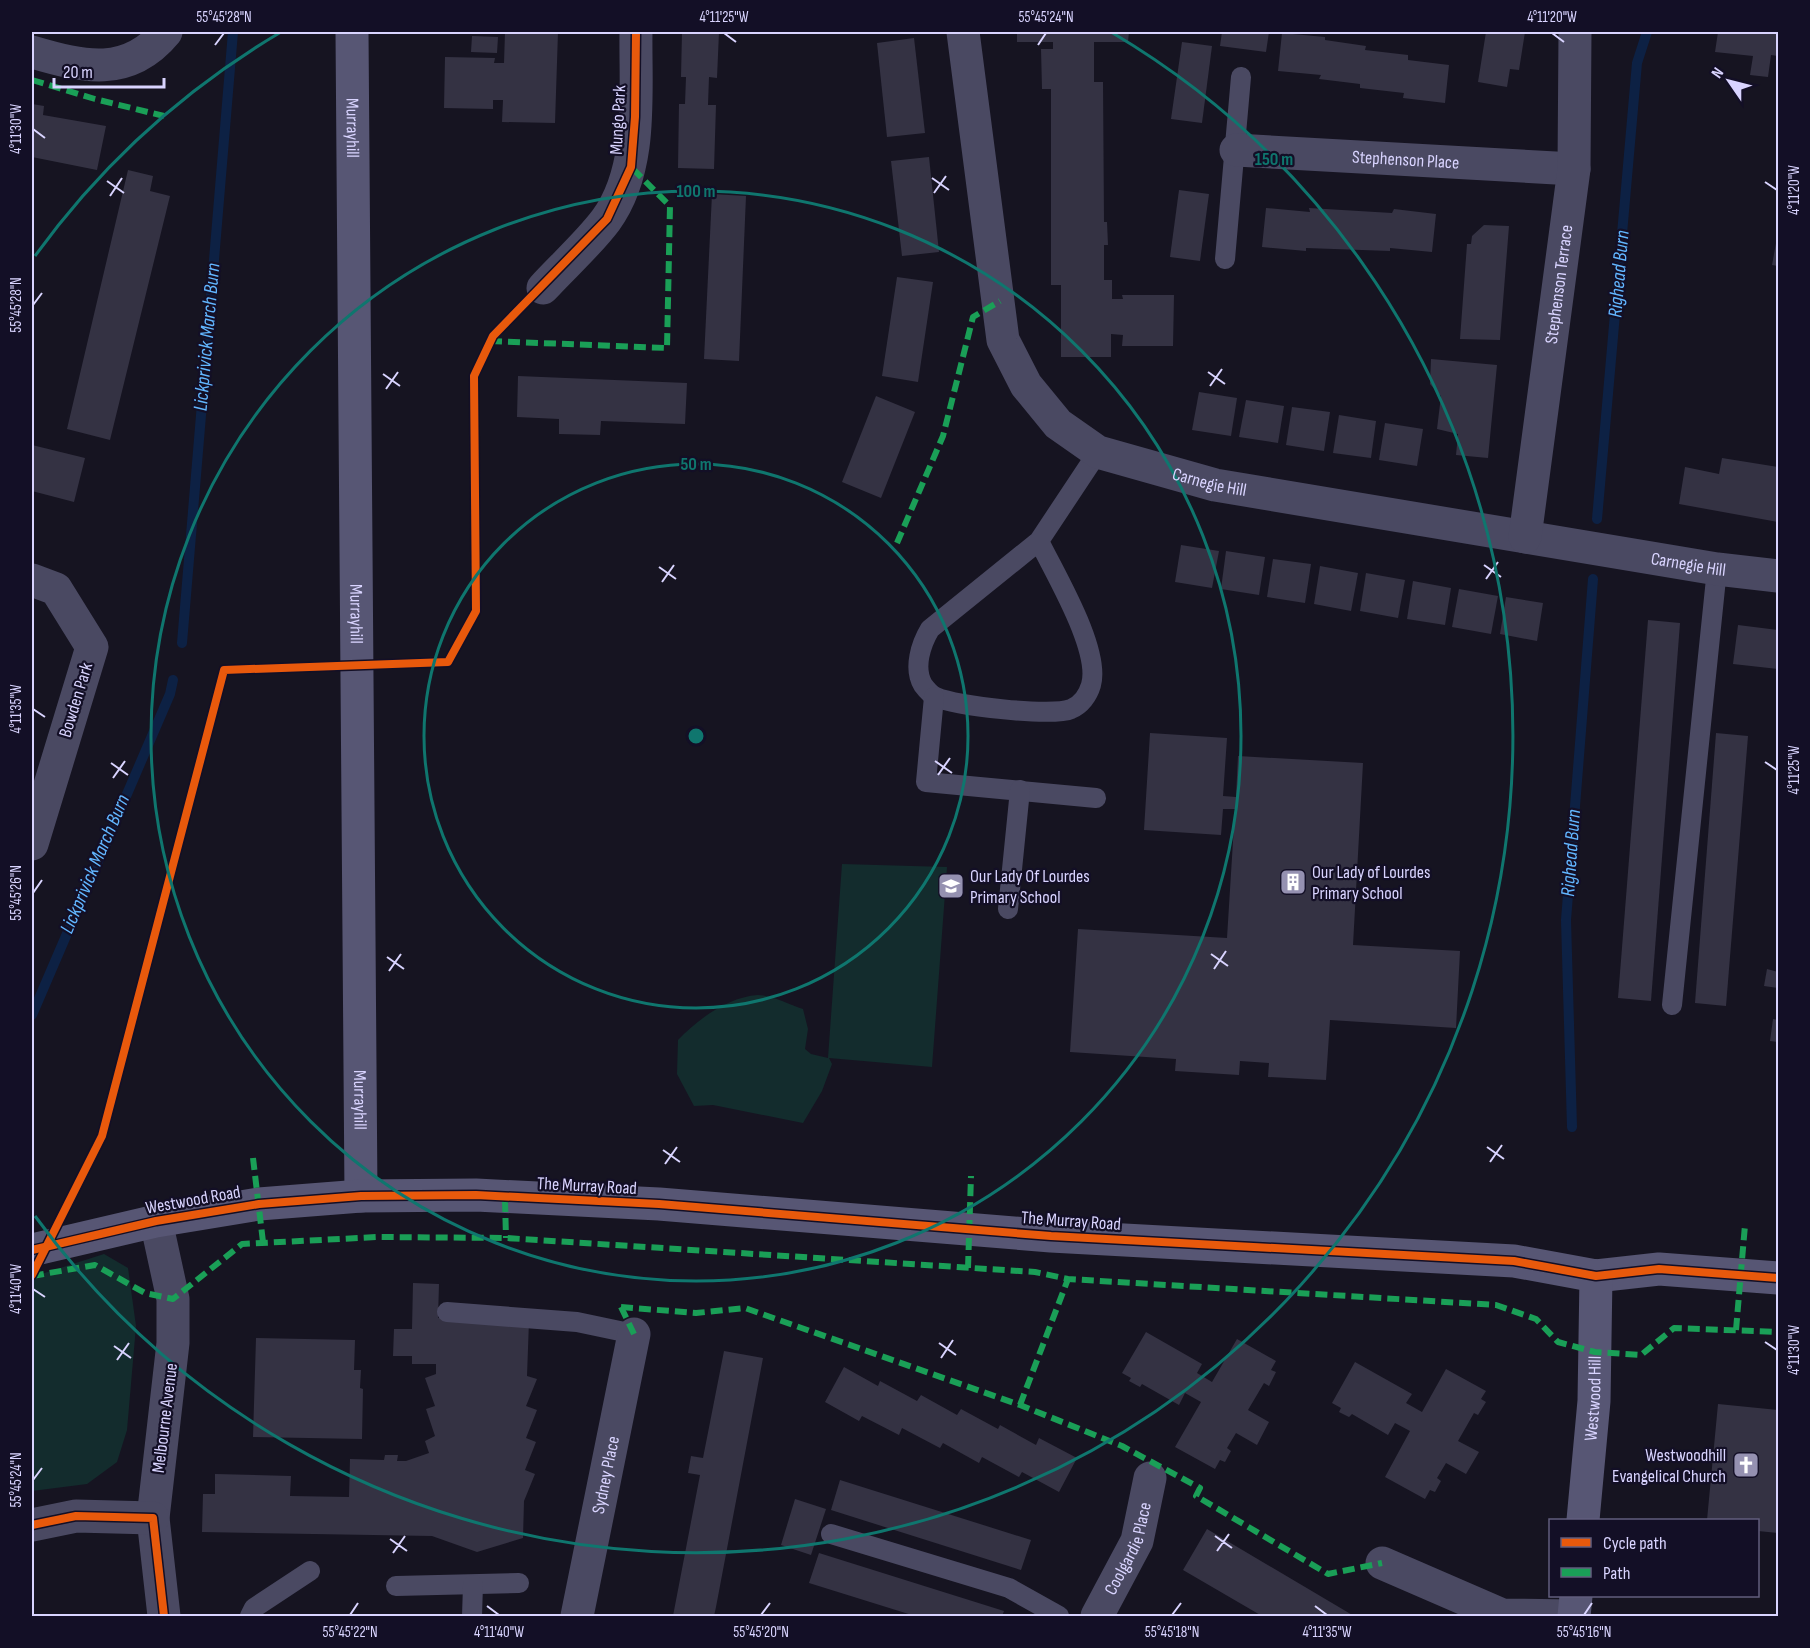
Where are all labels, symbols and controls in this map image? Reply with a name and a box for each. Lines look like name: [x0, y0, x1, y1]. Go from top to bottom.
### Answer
text: 55°45'28"N: [196, 8, 252, 27]
text: 4°11'25"W: [699, 8, 749, 27]
text: 55°45'24"N: [1018, 8, 1074, 27]
text: 4°11'20"W: [1527, 8, 1577, 27]
scale bar: [54, 51, 164, 89]
north arrow: [1699, 51, 1759, 111]
text: 20 m: [63, 62, 93, 83]
text: N: [1708, 64, 1728, 82]
street label: Mungo Park: [606, 85, 630, 155]
street label: Murrayhill: [342, 98, 363, 158]
text: 4°11'30"W: [7, 104, 26, 154]
street label: Stephenson Place: [1352, 146, 1460, 173]
text: 150 m: [1255, 149, 1293, 170]
text: 4°11'20"W: [1785, 165, 1804, 215]
text: 100 m: [677, 181, 716, 202]
street label: Stephenson Terrace: [1540, 223, 1577, 345]
water label: Righead Burn: [1603, 229, 1635, 319]
water label: Lickprivick March Burn: [189, 262, 225, 412]
text: 55°45'28"N: [7, 277, 26, 333]
text: 50 m: [680, 454, 712, 475]
street label: Carnegie Hill: [1170, 463, 1248, 501]
street label: Carnegie Hill: [1650, 548, 1727, 580]
street label: Murrayhill: [346, 584, 367, 644]
street label: Bowden Park: [55, 660, 97, 740]
text: 4°11'35"W: [7, 684, 26, 734]
centre of rings: [686, 726, 706, 746]
text: 4°11'25"W: [1785, 745, 1804, 795]
water label: Lickprivick March Burn: [55, 791, 135, 937]
water label: Righead Burn: [1556, 809, 1586, 897]
place label: Our Lady of Lourdes Primary School: [1312, 862, 1430, 904]
text: 55°45'26"N: [7, 865, 26, 921]
place label: Our Lady Of Lourdes Primary School: [970, 866, 1090, 908]
building icon: Our Lady of Lourdes Primary School: [1278, 867, 1308, 897]
school or university icon: Our Lady Of Lourdes Primary School: [936, 871, 966, 901]
street label: Murrayhill: [350, 1070, 371, 1130]
street label: The Murray Road: [537, 1173, 637, 1199]
street label: Westwood Road: [144, 1181, 242, 1219]
street label: The Murray Road: [1020, 1207, 1122, 1235]
text: 4°11'40"W: [7, 1264, 26, 1314]
text: 4°11'30"W: [1785, 1325, 1804, 1375]
street label: Westwood Hill: [1580, 1356, 1605, 1442]
street label: Melbourne Avenue: [148, 1362, 182, 1474]
street label: Sydney Place: [587, 1434, 624, 1516]
place label: Westwoodhill Evangelical Church: [1612, 1445, 1726, 1487]
church icon: Westwoodhill Evangelical Church: [1731, 1450, 1761, 1480]
text: 55°45'24"N: [7, 1452, 26, 1508]
street label: Coolgardie Place: [1100, 1500, 1155, 1598]
legend: [1549, 1519, 1759, 1597]
text: Cycle path: [1603, 1533, 1667, 1554]
text: Path: [1603, 1563, 1631, 1584]
text: 55°45'22"N: [322, 1623, 378, 1642]
text: 4°11'40"W: [474, 1623, 524, 1642]
text: 55°45'20"N: [733, 1623, 789, 1642]
text: 55°45'18"N: [1145, 1623, 1199, 1642]
text: 4°11'35"W: [1302, 1623, 1352, 1642]
text: 55°45'16"N: [1557, 1623, 1611, 1642]

